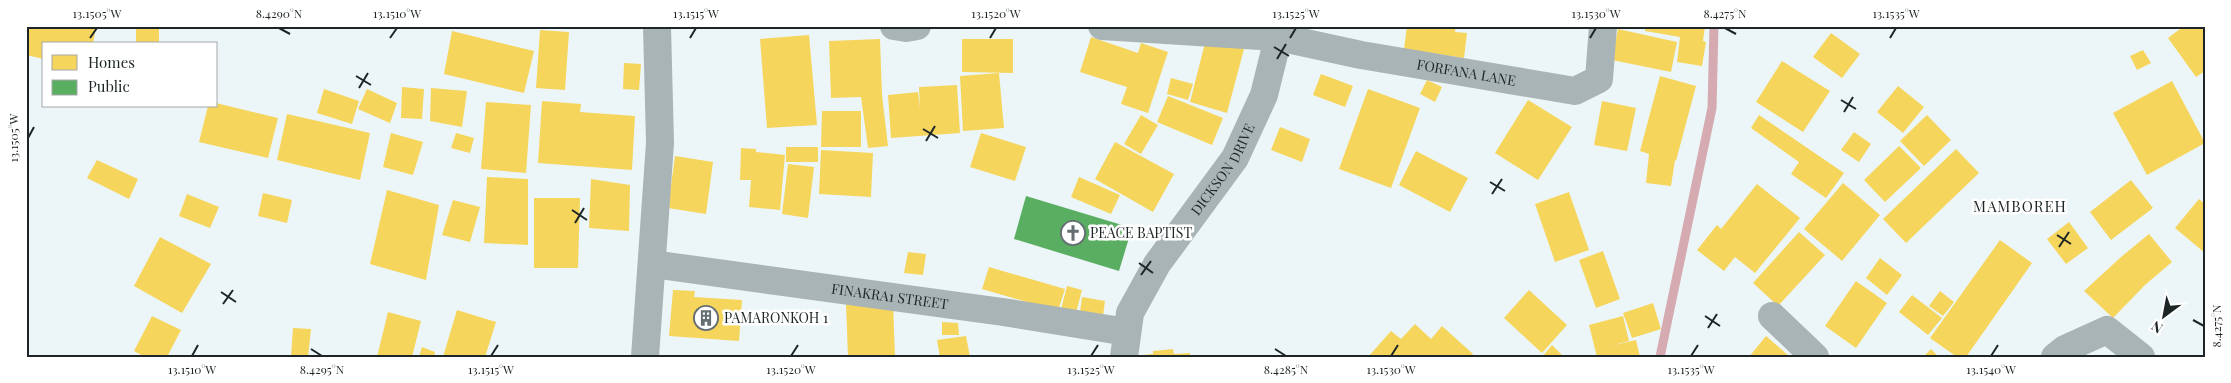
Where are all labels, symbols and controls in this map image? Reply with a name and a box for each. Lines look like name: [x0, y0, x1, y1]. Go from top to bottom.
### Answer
text: 13.1505°W: [73, 5, 122, 21]
text: 8.4290°N: [256, 5, 303, 21]
text: 13.1510°W: [373, 5, 421, 21]
text: 13.1515°W: [673, 5, 719, 21]
text: 13.1520°W: [971, 5, 1021, 21]
text: 13.1525°W: [1272, 5, 1320, 21]
text: 13.1530°W: [1571, 5, 1621, 21]
text: 8.4275°N: [1703, 5, 1747, 21]
text: 13.1535°W: [1872, 5, 1920, 21]
legend: [42, 42, 218, 108]
text: Homes: [88, 52, 135, 72]
street label: FORFANA LANE: [1415, 55, 1517, 90]
text: Public: [88, 76, 130, 96]
text: 13.1505°W: [5, 113, 21, 162]
street label: DICKSON DRIVE: [1186, 120, 1259, 219]
district label: MAMBOREH: [1973, 196, 2067, 216]
church icon: PEACE BAPTIST: [1060, 220, 1086, 246]
place label: PEACE BAPTIST: [1090, 223, 1192, 242]
street label: FINAKRA1 STREET: [830, 279, 950, 313]
north arrow: [2138, 290, 2188, 340]
text: 8.4275°N: [2208, 304, 2224, 348]
building icon: PAMARONKOH 1: [693, 305, 719, 331]
place label: PAMARONKOH 1: [724, 308, 828, 327]
text: N: [2148, 317, 2166, 338]
text: 13.1510°W: [168, 361, 216, 377]
text: 8.4295°N: [300, 361, 345, 377]
text: 13.1515°W: [468, 361, 514, 377]
text: 13.1520°W: [766, 361, 816, 377]
text: 13.1525°W: [1067, 361, 1115, 377]
text: 8.4285°N: [1264, 361, 1309, 377]
text: 13.1530°W: [1366, 361, 1416, 377]
text: 13.1535°W: [1667, 361, 1715, 377]
text: 13.1540°W: [1966, 361, 2016, 377]

